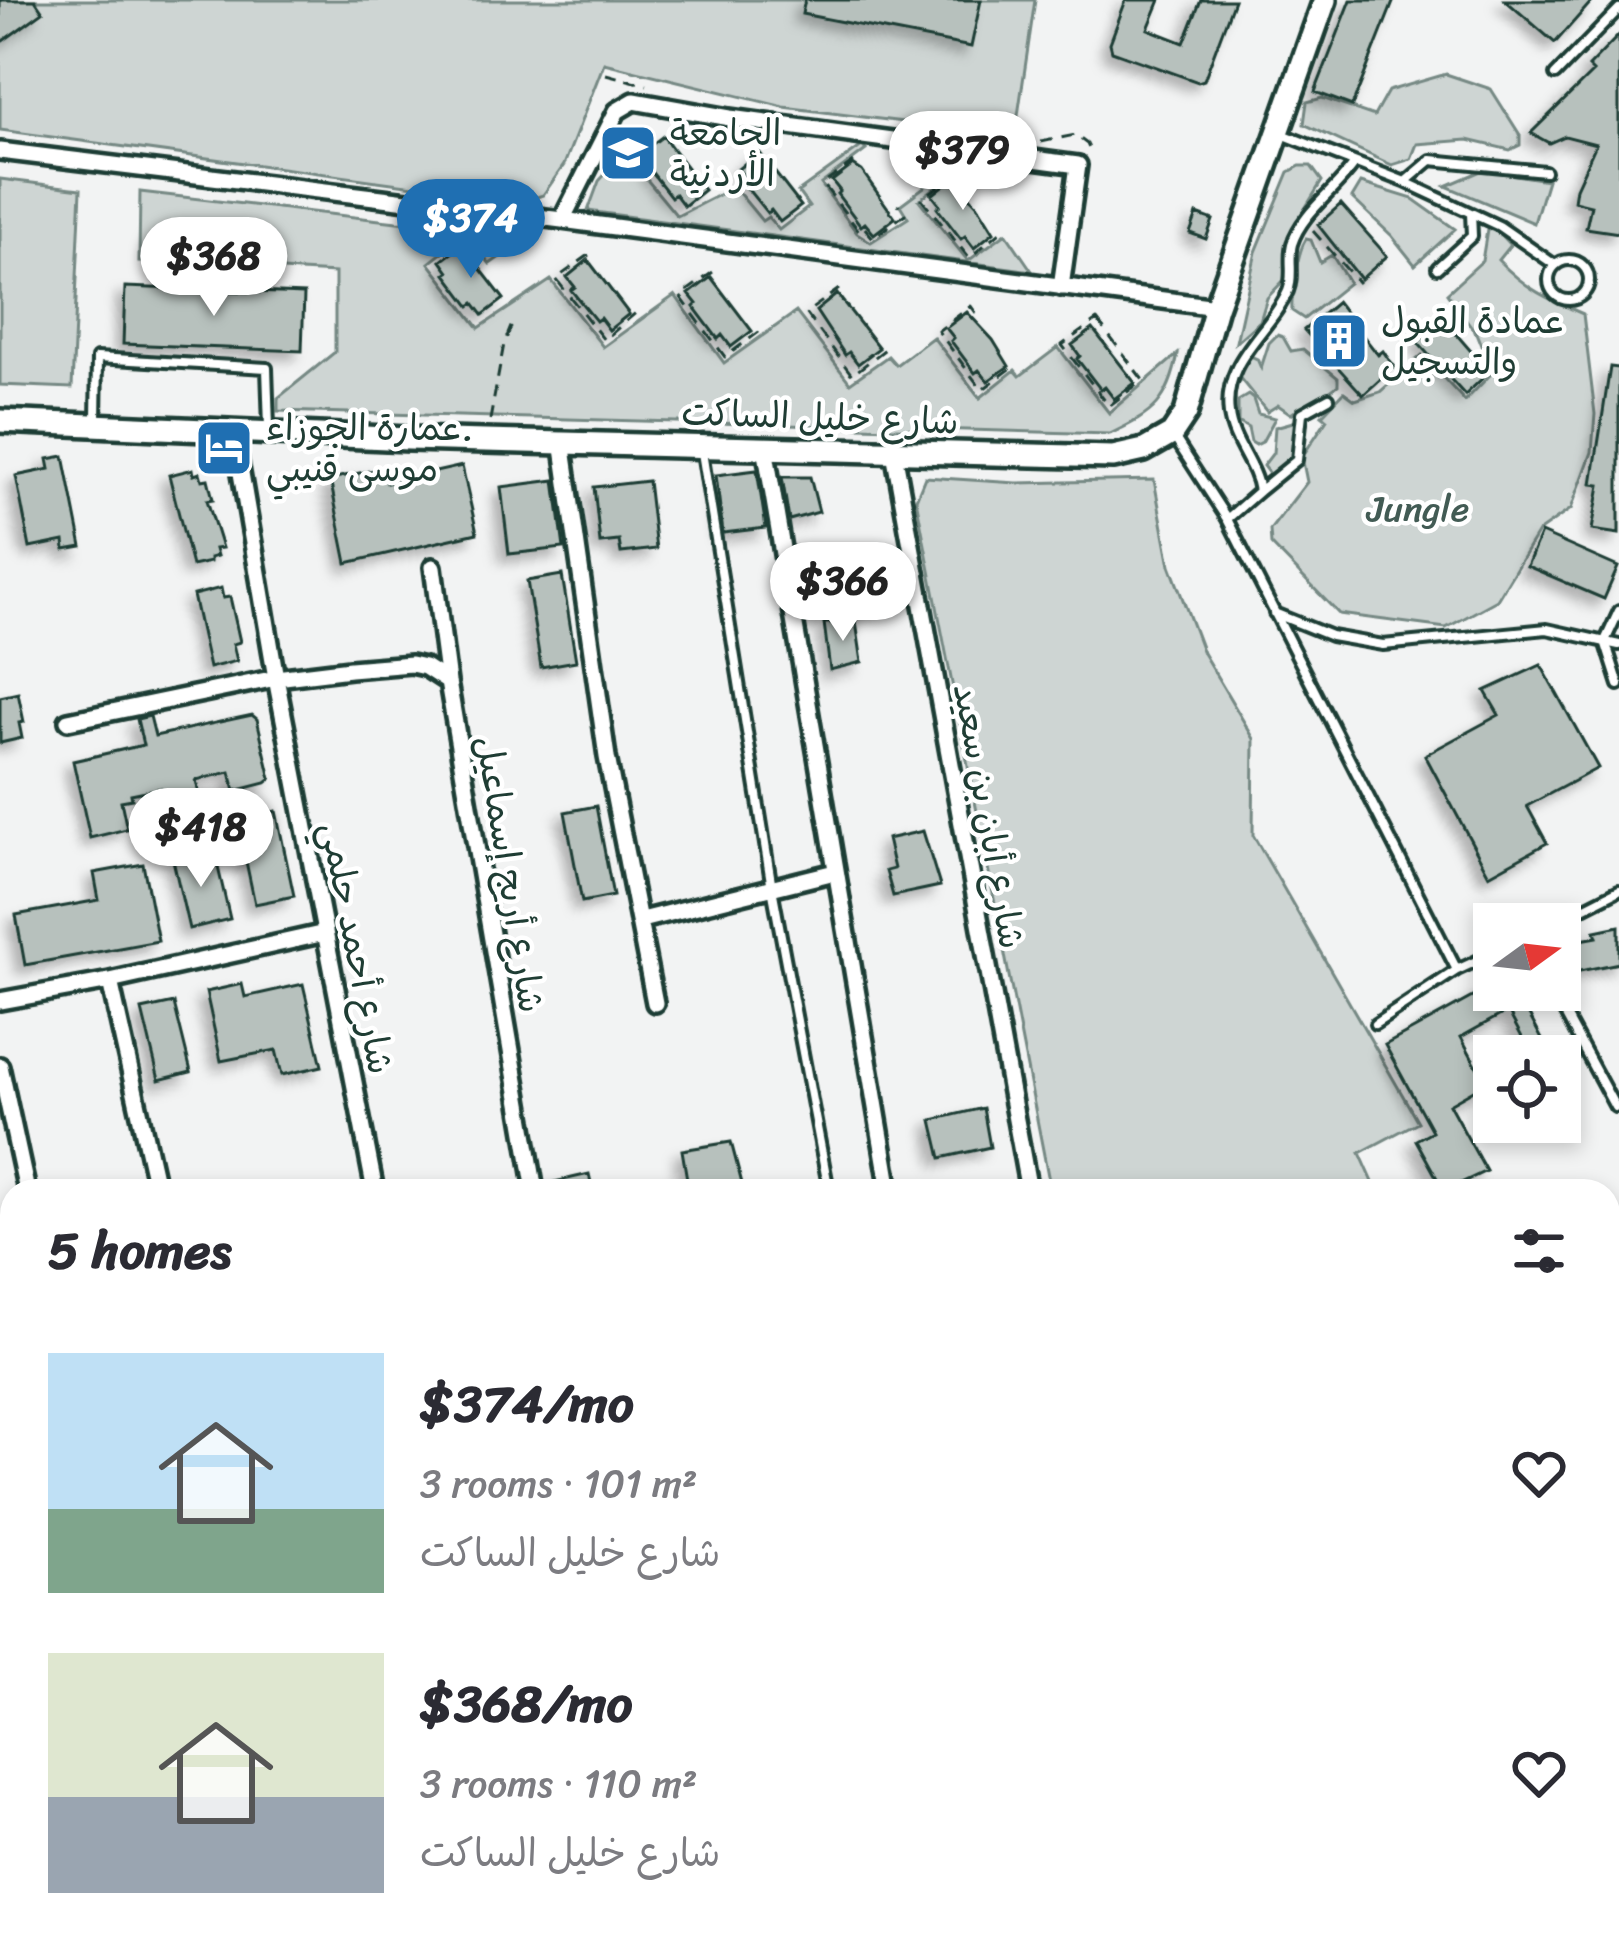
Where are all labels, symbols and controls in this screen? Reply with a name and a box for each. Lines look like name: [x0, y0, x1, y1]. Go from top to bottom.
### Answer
place label: الجامعة الأردنية: [670, 101, 781, 206]
pin: $379: [892, 111, 1034, 213]
text: $379: [916, 115, 1010, 184]
school or university icon: الجامعة الأردنية: [597, 122, 659, 184]
pin: $374: [400, 179, 542, 281]
text: $374: [424, 183, 518, 252]
pin: $368: [143, 217, 285, 319]
text: $368: [167, 221, 261, 290]
place label: عمادة القبول والتسجيل: [1381, 289, 1566, 394]
building icon: عمادة القبول والتسجيل: [1308, 310, 1370, 372]
street label: شارع خليل الساكت: [680, 380, 960, 454]
place label: عمارة الجوزاء. موسى قنيبي: [266, 396, 474, 501]
hotel icon: عمارة الجوزاء. موسى قنيبي: [193, 417, 255, 479]
park label: Jungle: [1365, 477, 1469, 541]
pin: $366: [772, 542, 914, 644]
text: $366: [797, 546, 889, 615]
street label: شارع أبان بن سعيد: [934, 678, 1044, 954]
street label: شارع أريج إسماعيل: [457, 731, 564, 1017]
pin: $418: [130, 788, 272, 890]
text: $418: [156, 792, 246, 861]
street label: شارع أحمد حلمي: [301, 817, 413, 1080]
north arrow: [1473, 903, 1581, 1011]
map controls: [1473, 903, 1581, 1143]
button: locate: [1473, 1035, 1581, 1143]
text: 5 homes: [48, 1206, 231, 1296]
icon: filters: [1506, 1218, 1572, 1284]
text: $374/mo: [420, 1359, 634, 1449]
icon: home: [144, 1401, 288, 1545]
icon: heart: [1506, 1440, 1572, 1506]
text: 3 rooms · 101 m²: [420, 1449, 697, 1518]
text: شارع خليل الساكت: [420, 1518, 721, 1587]
text: $368/mo: [420, 1659, 632, 1749]
icon: home: [144, 1701, 288, 1845]
icon: heart: [1506, 1740, 1572, 1806]
text: 3 rooms · 110 m²: [420, 1749, 697, 1818]
text: شارع خليل الساكت: [420, 1818, 721, 1887]

